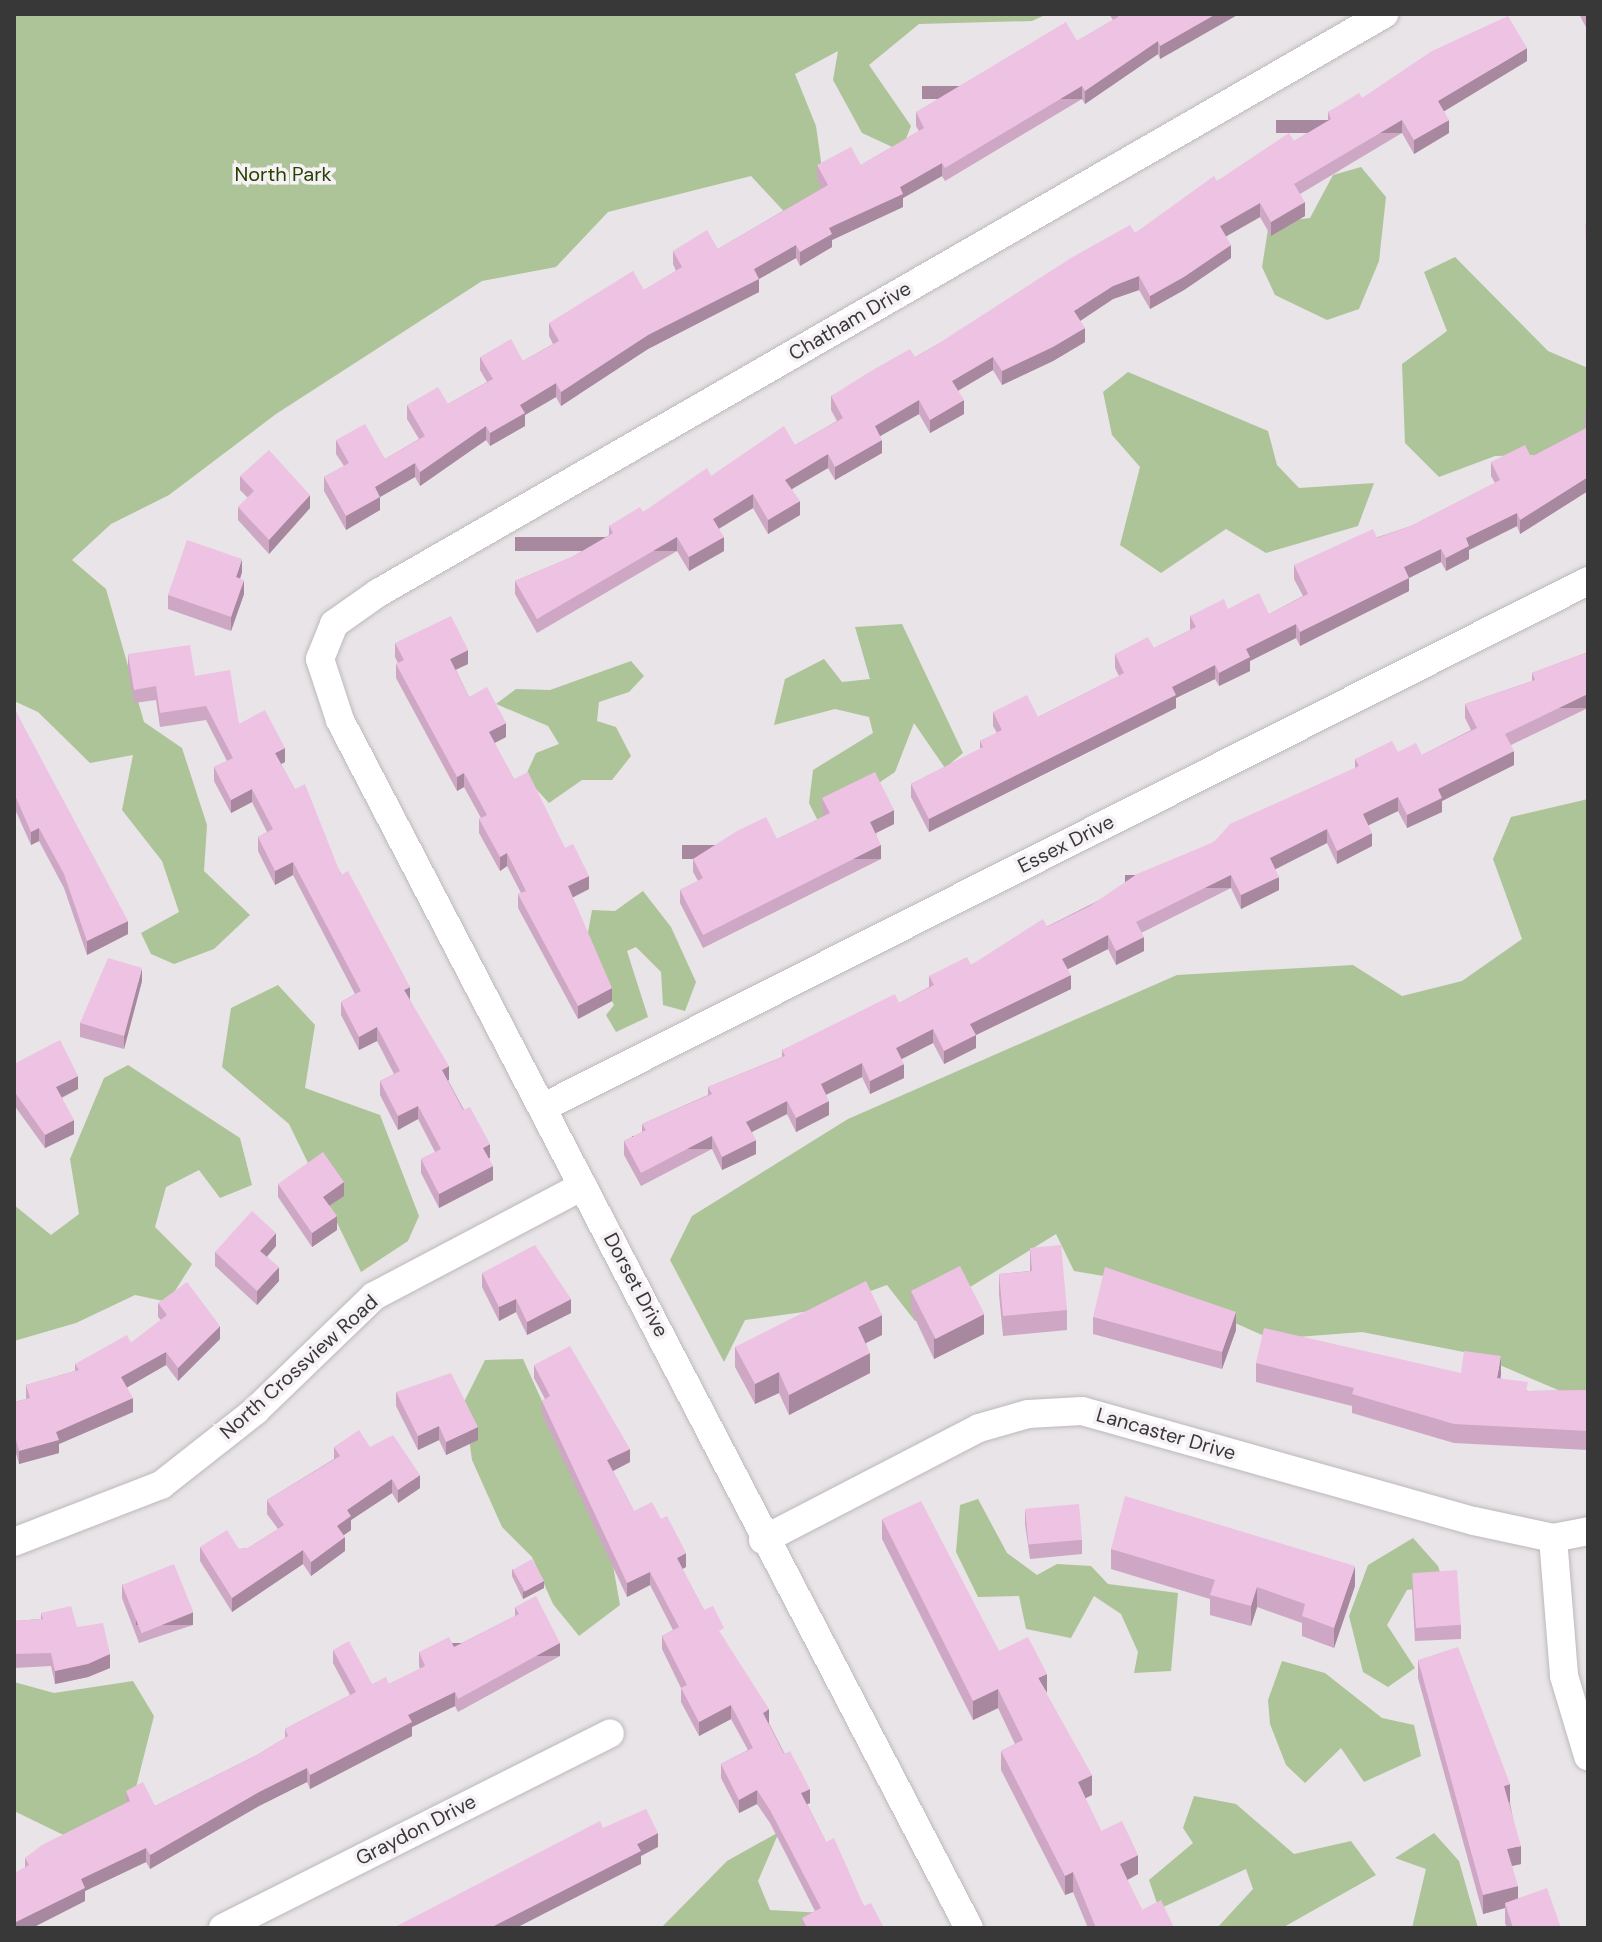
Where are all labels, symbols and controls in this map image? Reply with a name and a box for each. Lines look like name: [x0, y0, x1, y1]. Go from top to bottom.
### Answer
park label: North Park: [234, 162, 332, 186]
street label: Chatham Drive: [785, 276, 915, 366]
street label: Essex Drive: [1014, 810, 1118, 878]
street label: Dorset Drive: [599, 1229, 673, 1341]
street label: North Crossview Road: [215, 1290, 383, 1444]
street label: Lancaster Drive: [1094, 1403, 1238, 1465]
street label: Graydon Drive: [352, 1789, 480, 1871]

